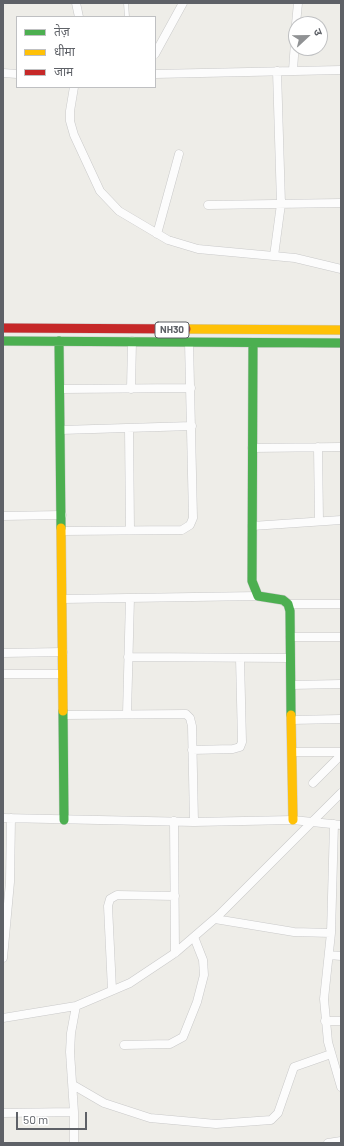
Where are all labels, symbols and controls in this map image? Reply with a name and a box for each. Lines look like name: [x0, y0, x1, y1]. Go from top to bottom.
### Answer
legend: [16, 16, 156, 88]
north arrow: [288, 16, 328, 56]
text: तेज़: [54, 24, 70, 38]
text: उ: [311, 26, 326, 37]
text: धीमा: [54, 44, 75, 58]
text: जाम: [54, 64, 73, 78]
road number: NH30: [155, 322, 189, 338]
scale bar: [18, 1104, 89, 1130]
text: 50 m: [23, 1112, 48, 1126]

